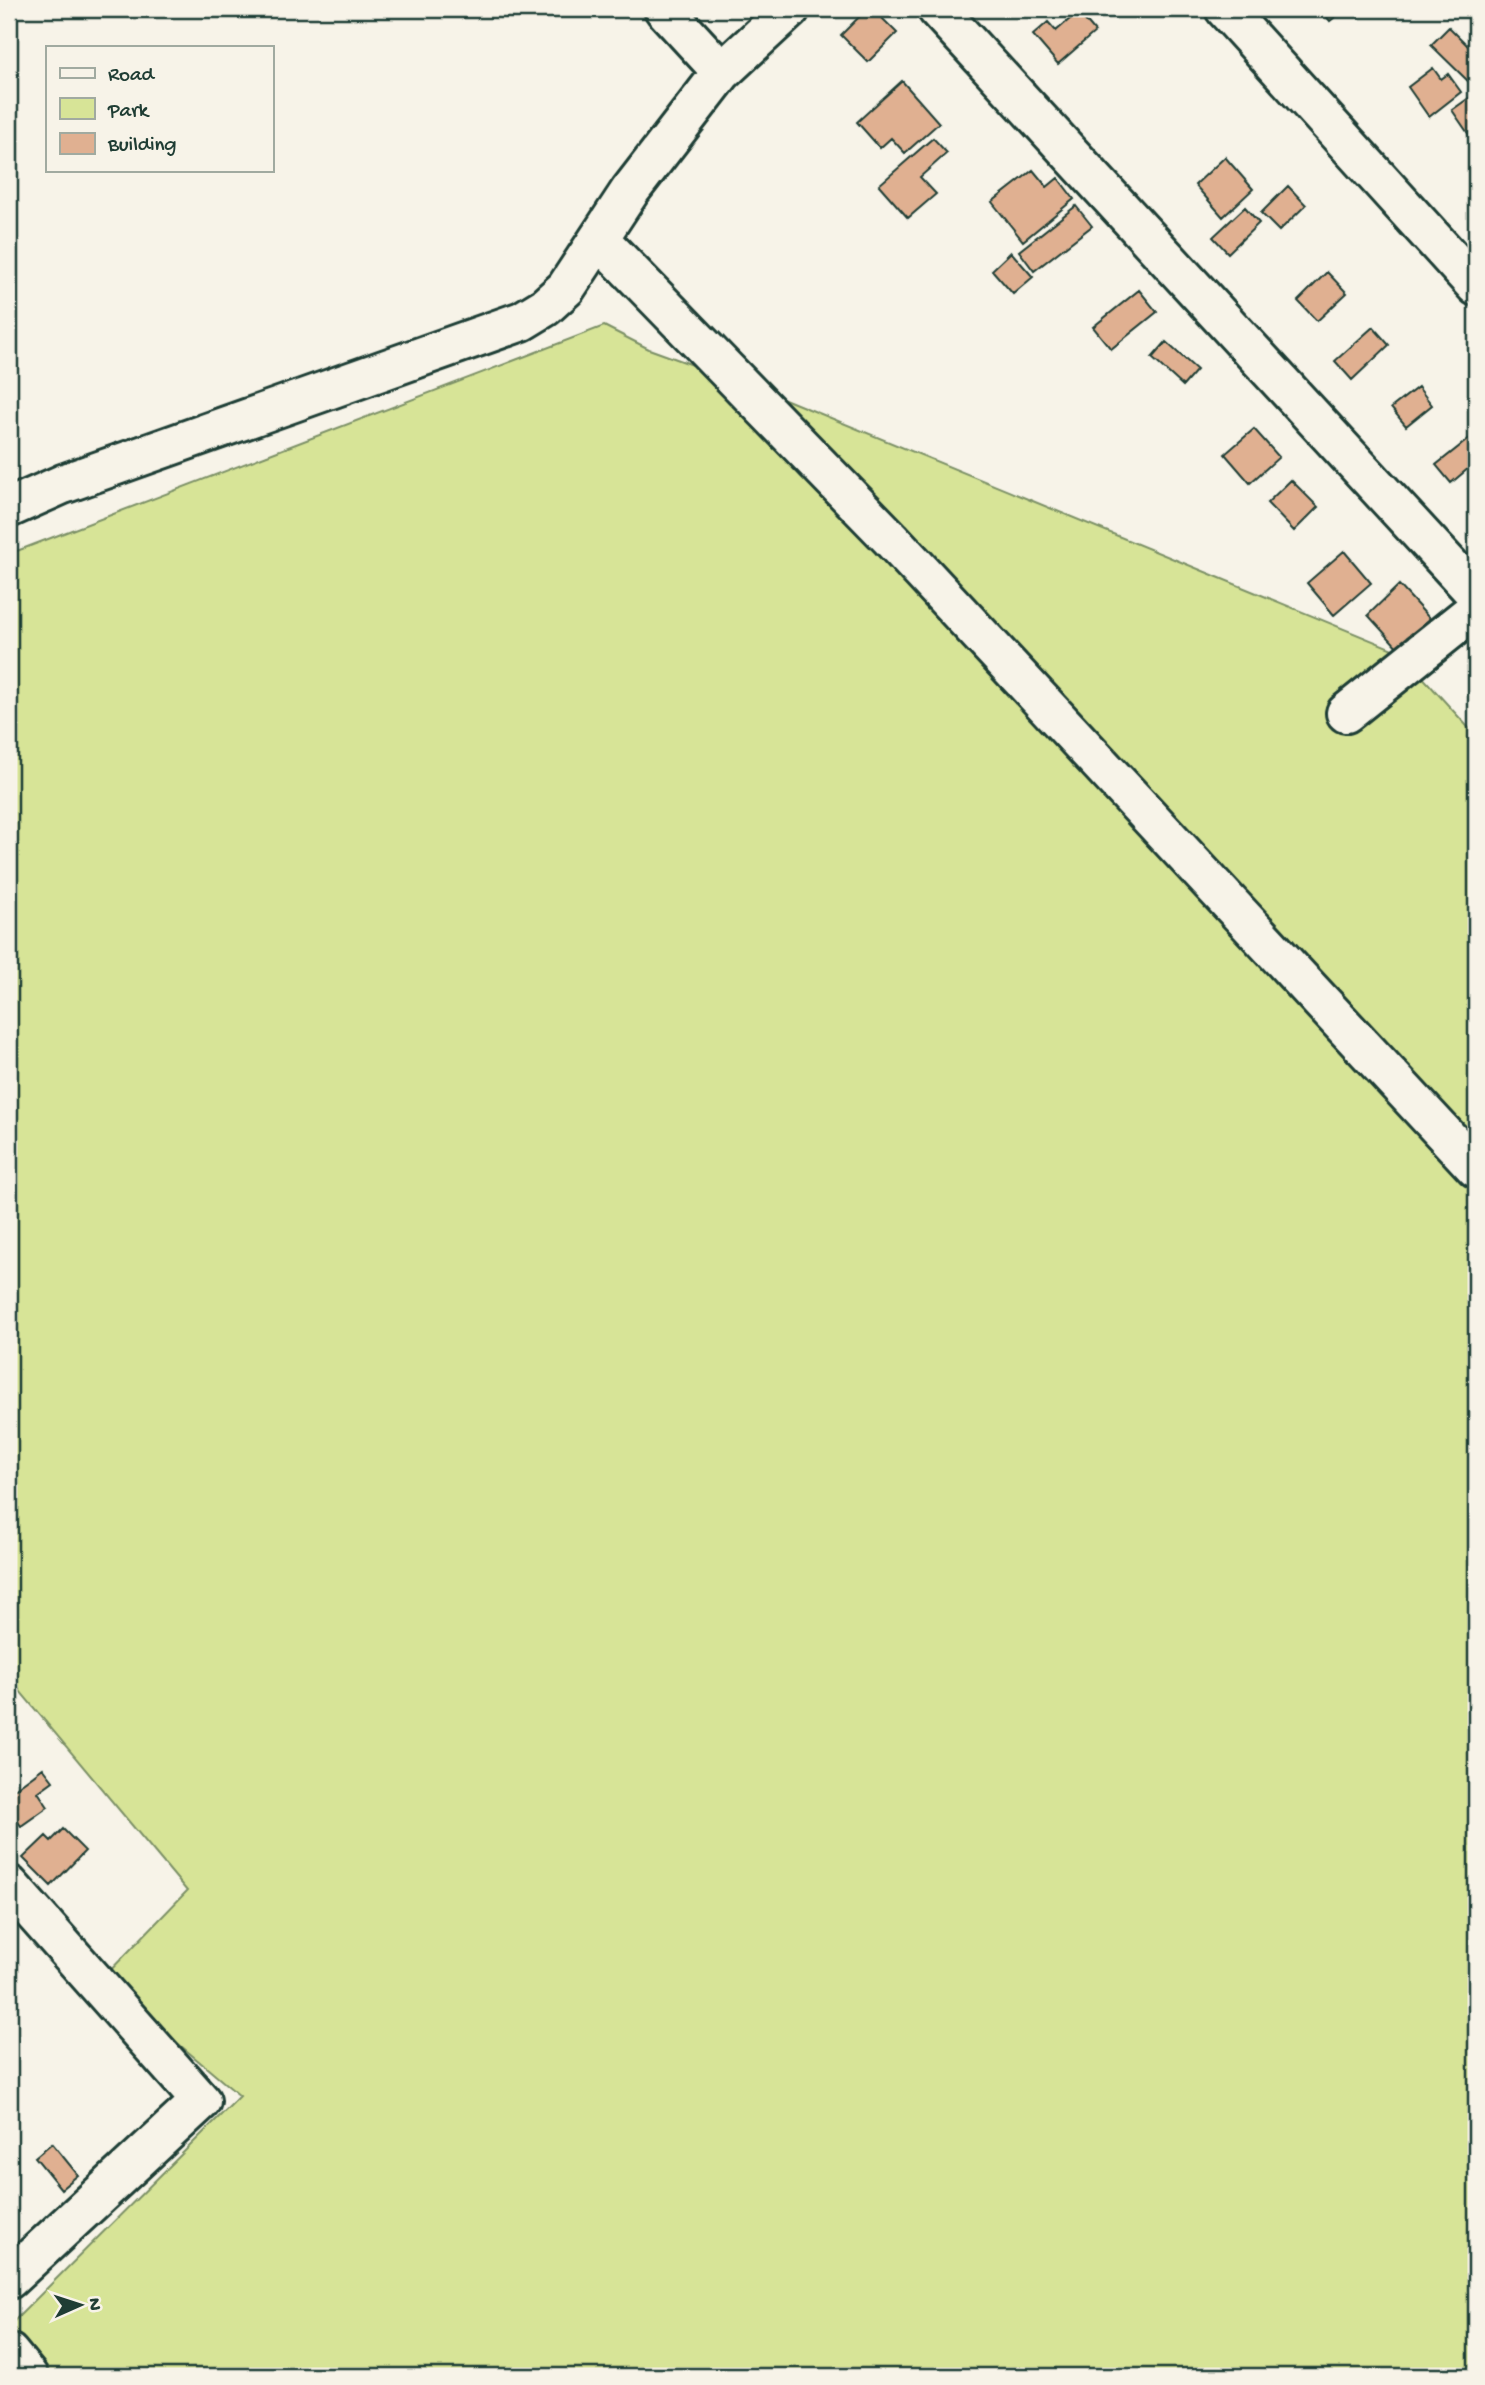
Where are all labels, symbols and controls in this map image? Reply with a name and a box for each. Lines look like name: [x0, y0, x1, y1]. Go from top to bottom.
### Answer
legend: [46, 46, 273, 172]
text: Road: [108, 64, 156, 89]
text: Park: [107, 100, 151, 125]
text: Building: [107, 134, 177, 159]
north arrow: [46, 2270, 116, 2340]
text: N: [82, 2297, 105, 2311]

